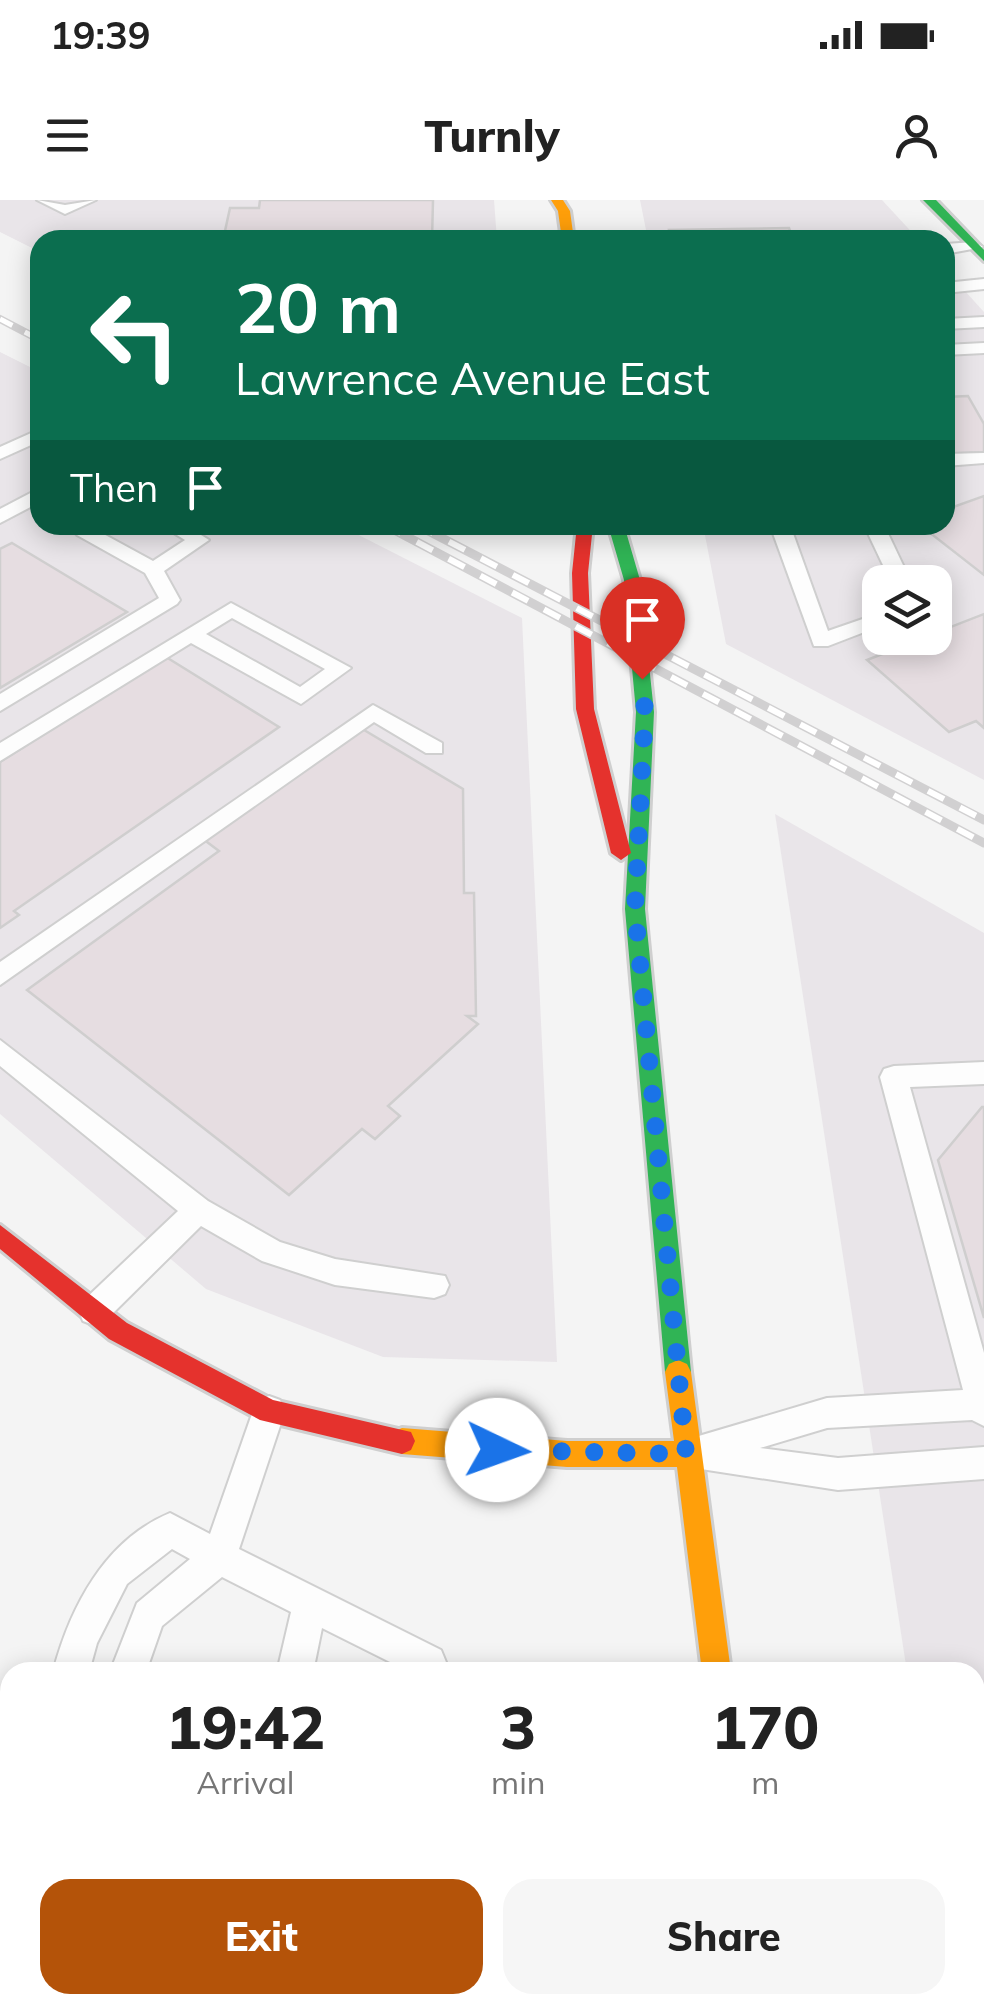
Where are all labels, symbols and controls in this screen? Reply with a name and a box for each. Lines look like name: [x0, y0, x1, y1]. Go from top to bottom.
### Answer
text: 19:39: [50, 11, 151, 59]
text: Turnly: [424, 107, 560, 163]
icon: menu: [40, 108, 95, 163]
icon: person: [889, 108, 944, 163]
text: 20 m: [235, 263, 401, 351]
icon: left: [70, 270, 200, 400]
text: Lawrence Avenue East: [235, 350, 710, 406]
icon: arrive: [178, 460, 233, 515]
text: Then: [70, 464, 158, 512]
map controls: [862, 565, 952, 655]
button: layers: [862, 565, 952, 655]
pin: [600, 577, 685, 680]
icon: arrive: [615, 592, 670, 647]
position arrow: [445, 1398, 549, 1502]
text: 19:42: [166, 1689, 325, 1764]
text: 3: [500, 1689, 536, 1764]
text: 170: [711, 1689, 819, 1764]
text: Arrival: [197, 1762, 294, 1802]
text: min: [491, 1762, 546, 1802]
text: m: [751, 1762, 779, 1802]
button: Exit: [40, 1879, 483, 1994]
button: Share: [503, 1879, 945, 1994]

